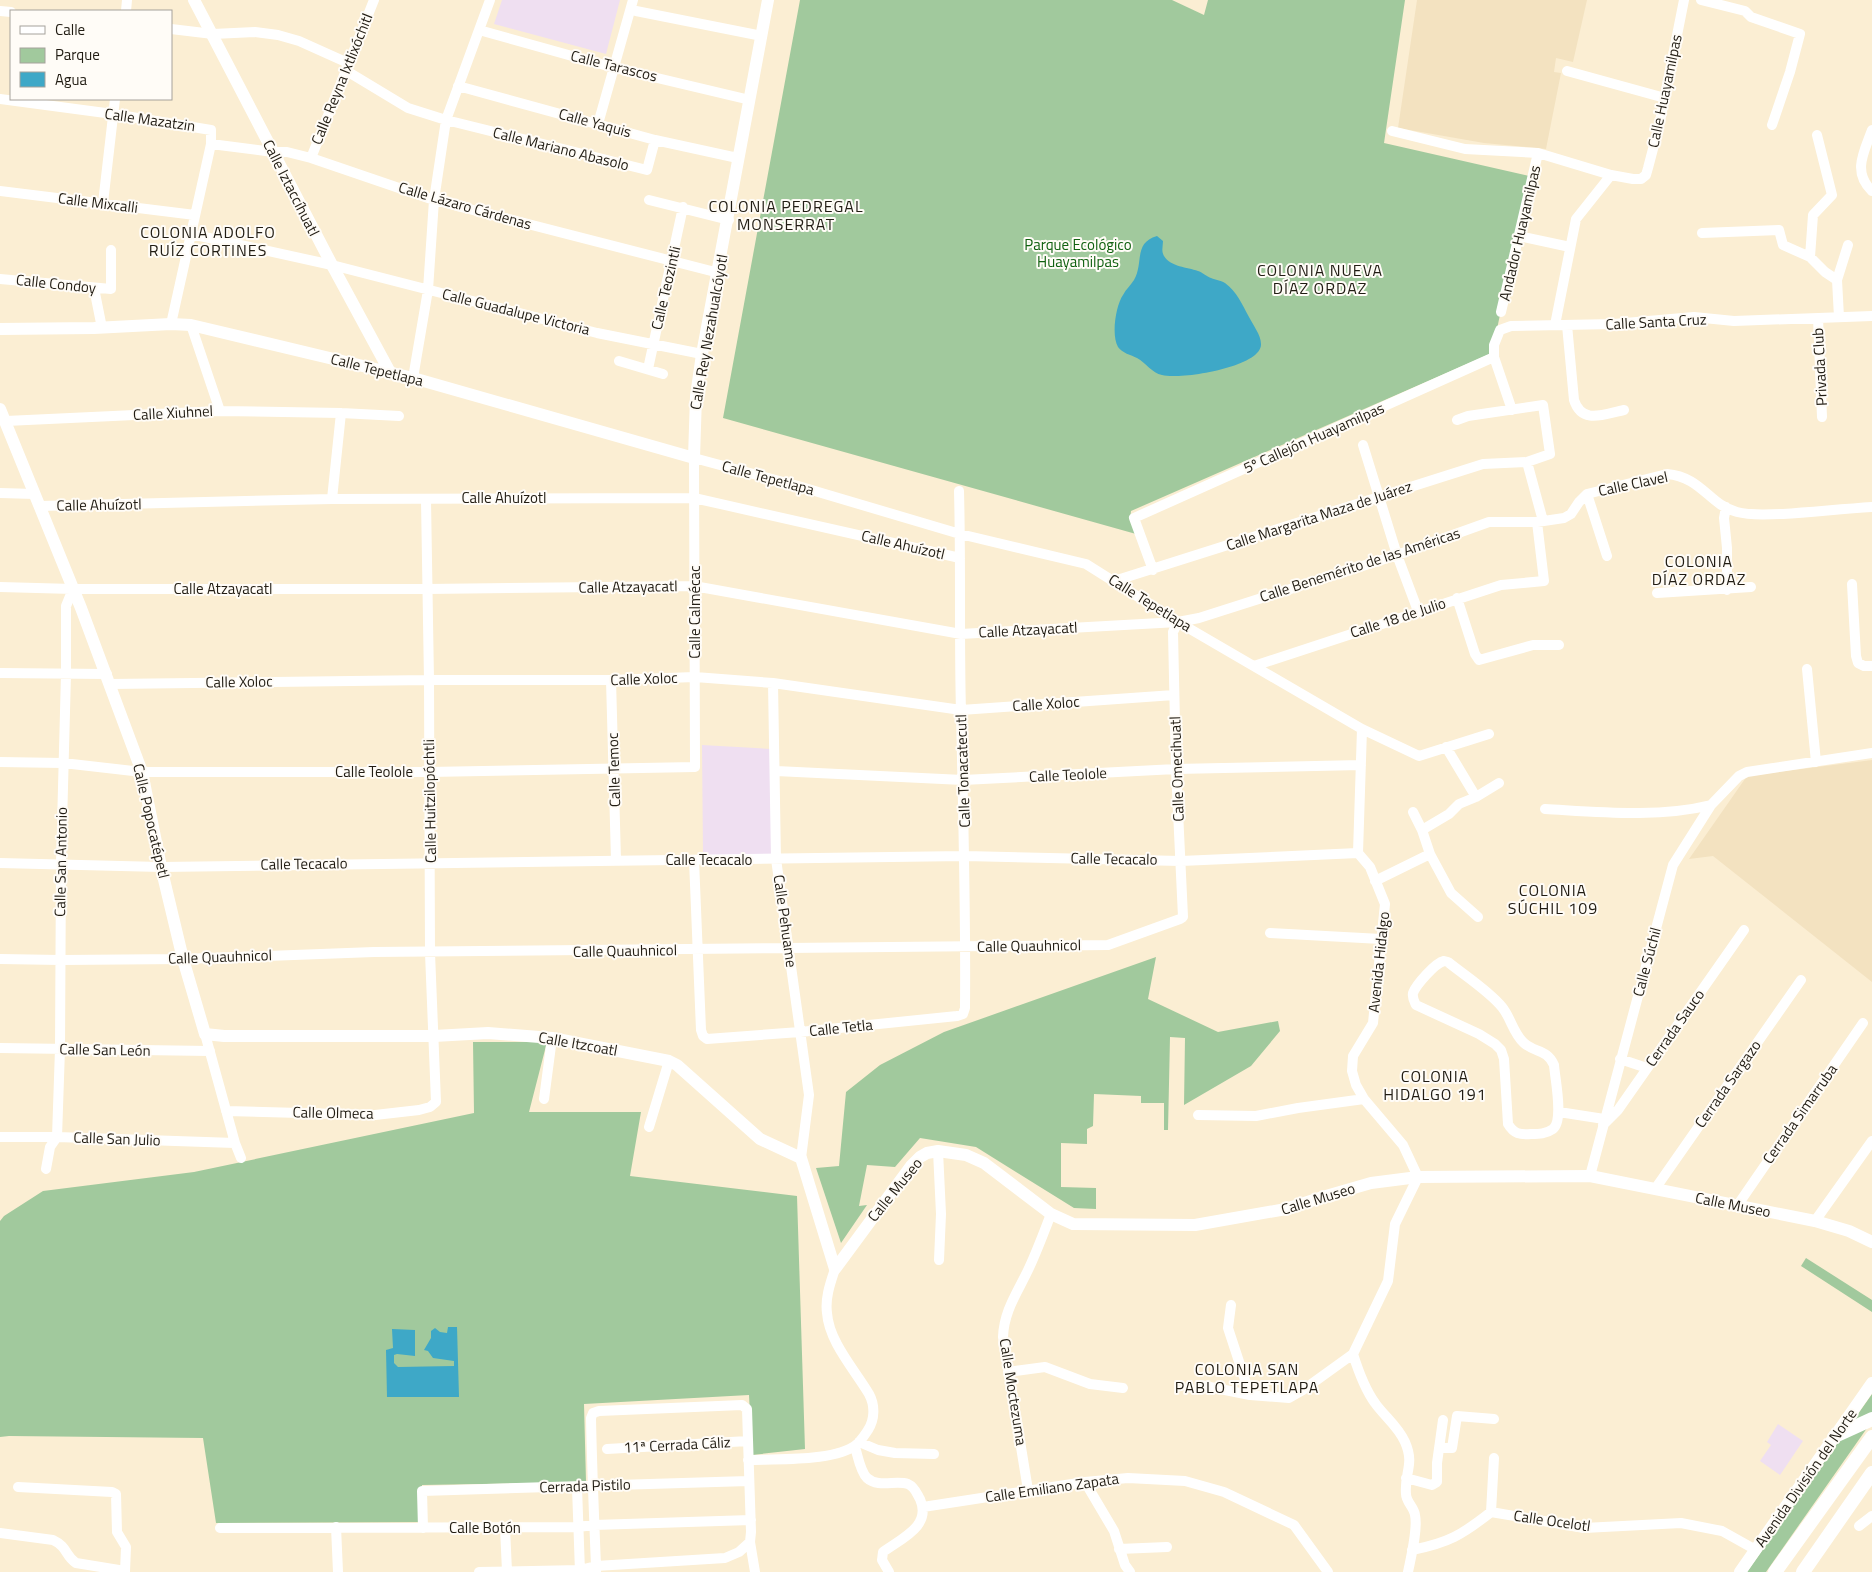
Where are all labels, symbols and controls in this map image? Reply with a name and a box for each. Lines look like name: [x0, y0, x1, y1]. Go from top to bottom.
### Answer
legend: [10, 10, 172, 100]
street label: Calle Reyna Ixtlixóchitl: [305, 10, 378, 148]
text: Calle: [55, 18, 85, 41]
street label: Calle Huayamilpas: [1641, 32, 1688, 150]
text: Parque: [55, 43, 100, 66]
street label: Calle Tarascos: [568, 44, 660, 87]
text: Agua: [55, 68, 87, 91]
street label: Calle Mazatzin: [103, 102, 197, 137]
street label: Calle Yaquis: [556, 102, 634, 143]
street label: Calle Mariano Abasolo: [491, 120, 632, 177]
street label: Calle Iztaccíhuatl: [257, 136, 326, 240]
street label: Andador Huayamilpas: [1493, 163, 1546, 303]
street label: Calle Lázaro Cárdenas: [396, 176, 534, 236]
street label: Calle Mixcalli: [57, 186, 139, 219]
district label: COLONIA PEDREGAL MONSERRAT: [708, 194, 864, 236]
district label: COLONIA ADOLFO RUÍZ CORTINES: [140, 220, 276, 262]
park label: Parque Ecológico Huayamilpas: [1024, 233, 1132, 273]
street label: Calle Teozintli: [645, 244, 686, 332]
street label: Calle Rey Nezahualcóyotl: [684, 252, 734, 411]
district label: COLONIA NUEVA DÍAZ ORDAZ: [1257, 258, 1383, 300]
street label: Calle Condoy: [15, 268, 97, 299]
street label: Calle Guadalupe Victoria: [440, 282, 593, 341]
street label: Calle Santa Cruz: [1605, 307, 1707, 336]
street label: Privada Club: [1806, 327, 1833, 407]
street label: Calle Tepetlapa: [328, 347, 426, 392]
street label: 5º Callejón Huayamilpas: [1240, 396, 1388, 479]
street label: Calle Xiuhnel: [132, 399, 214, 426]
street label: Calle Tepetlapa: [719, 454, 817, 501]
street label: Calle Clavel: [1596, 465, 1670, 502]
street label: Calle Margarita Maza de Juárez: [1223, 475, 1415, 556]
street label: Calle Ahuízotl: [461, 486, 547, 509]
street label: Calle Ahuízotl: [56, 492, 142, 517]
street label: Calle Benemérito de las Américas: [1257, 521, 1463, 608]
street label: Calle Ahuízotl: [859, 524, 947, 565]
district label: COLONIA DÍAZ ORDAZ: [1652, 549, 1746, 591]
street label: Calle Calmécac: [683, 565, 706, 659]
street label: Calle Tepetlapa: [1104, 568, 1197, 638]
street label: Calle Atzayacatl: [578, 574, 678, 599]
street label: Calle Atzayacatl: [173, 577, 273, 600]
street label: Calle 18 de Julio: [1347, 591, 1449, 644]
street label: Calle Atzayacatl: [978, 615, 1078, 644]
street label: Calle Xoloc: [610, 666, 678, 691]
street label: Calle Xoloc: [205, 669, 273, 694]
street label: Calle Xoloc: [1012, 690, 1080, 717]
street label: Calle Tonacatecutl: [949, 714, 976, 828]
street label: Calle Omecihuatl: [1163, 716, 1190, 822]
street label: Calle Temoc: [601, 732, 626, 808]
street label: Calle Huitzilopóchtli: [417, 739, 442, 863]
street label: Calle Teolole: [335, 760, 413, 783]
street label: Calle Popocatépetl: [127, 761, 176, 881]
street label: Calle Teolole: [1028, 761, 1107, 788]
street label: Calle San Antonio: [48, 807, 73, 917]
street label: Calle Tecacalo: [1070, 846, 1158, 871]
street label: Calle Tecacalo: [665, 848, 753, 871]
street label: Calle Tecacalo: [260, 851, 348, 876]
street label: Calle Pehuame: [768, 873, 803, 969]
district label: COLONIA SÚCHIL 109: [1508, 878, 1598, 920]
street label: Avenida Hidalgo: [1362, 910, 1395, 1014]
street label: Calle Súchil: [1626, 925, 1667, 999]
street label: Calle Quauhnicol: [977, 933, 1081, 958]
street label: Calle Quauhnicol: [573, 938, 677, 963]
street label: Calle Quauhnicol: [168, 943, 272, 970]
street label: Cerrada Sauco: [1639, 984, 1710, 1071]
street label: Calle Tetla: [808, 1013, 874, 1042]
street label: Calle Itzcoatl: [537, 1025, 619, 1062]
street label: Cerrada Sargazo: [1689, 1035, 1767, 1132]
street label: Calle San León: [59, 1037, 151, 1062]
street label: Cerrada Simarruba: [1756, 1059, 1843, 1168]
district label: COLONIA HIDALGO 191: [1383, 1064, 1487, 1106]
street label: Calle Olmeca: [292, 1100, 374, 1125]
street label: Calle San Julio: [73, 1125, 161, 1152]
street label: Calle Museo: [862, 1153, 928, 1227]
street label: Calle Museo: [1278, 1176, 1358, 1221]
street label: Calle Museo: [1693, 1186, 1773, 1223]
street label: Calle Moctezuma: [994, 1337, 1033, 1448]
district label: COLONIA SAN PABLO TEPETLAPA: [1175, 1357, 1319, 1399]
street label: Avenida División del Norte: [1749, 1404, 1862, 1552]
street label: 11ª Cerrada Cáliz: [623, 1430, 731, 1459]
street label: Calle Emiliano Zapata: [984, 1467, 1121, 1508]
street label: Cerrada Pistilo: [539, 1472, 631, 1499]
street label: Calle Ocelotl: [1512, 1504, 1592, 1537]
street label: Calle Botón: [449, 1516, 521, 1539]

